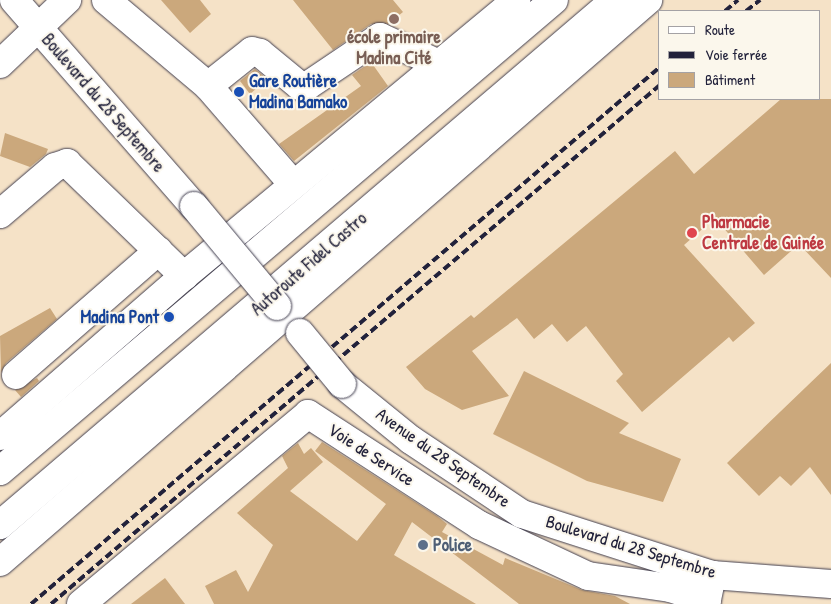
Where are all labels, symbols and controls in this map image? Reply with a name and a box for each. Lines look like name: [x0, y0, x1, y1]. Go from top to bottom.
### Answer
legend: [658, 10, 821, 100]
marker: école primaire Madina Cité: [388, 13, 400, 25]
text: Route: [705, 19, 735, 40]
place label: école primaire Madina Cité: [347, 27, 441, 70]
street label: Boulevard du 28 Septembre: [37, 29, 169, 177]
text: Voie ferrée: [705, 44, 767, 65]
text: Bâtiment: [705, 69, 755, 90]
place label: Gare Routière Madina Bamako: [249, 71, 347, 114]
marker: Gare Routière Madina Bamako: [233, 86, 245, 98]
street label: Autoroute Fidel Castro: [247, 208, 371, 320]
place label: Pharmacie Centrale de Guinée: [702, 212, 824, 254]
marker: Pharmacie Centrale de Guinée: [686, 227, 698, 239]
place label: Madina Pont: [81, 306, 159, 328]
marker: Madina Pont: [163, 311, 175, 323]
street label: Avenue du 28 Septembre: [372, 404, 514, 512]
street label: Voie de Service: [324, 419, 418, 491]
street label: Boulevard du 28 Septembre: [543, 511, 719, 583]
place label: Police: [433, 534, 472, 556]
marker: Police: [417, 539, 429, 551]

